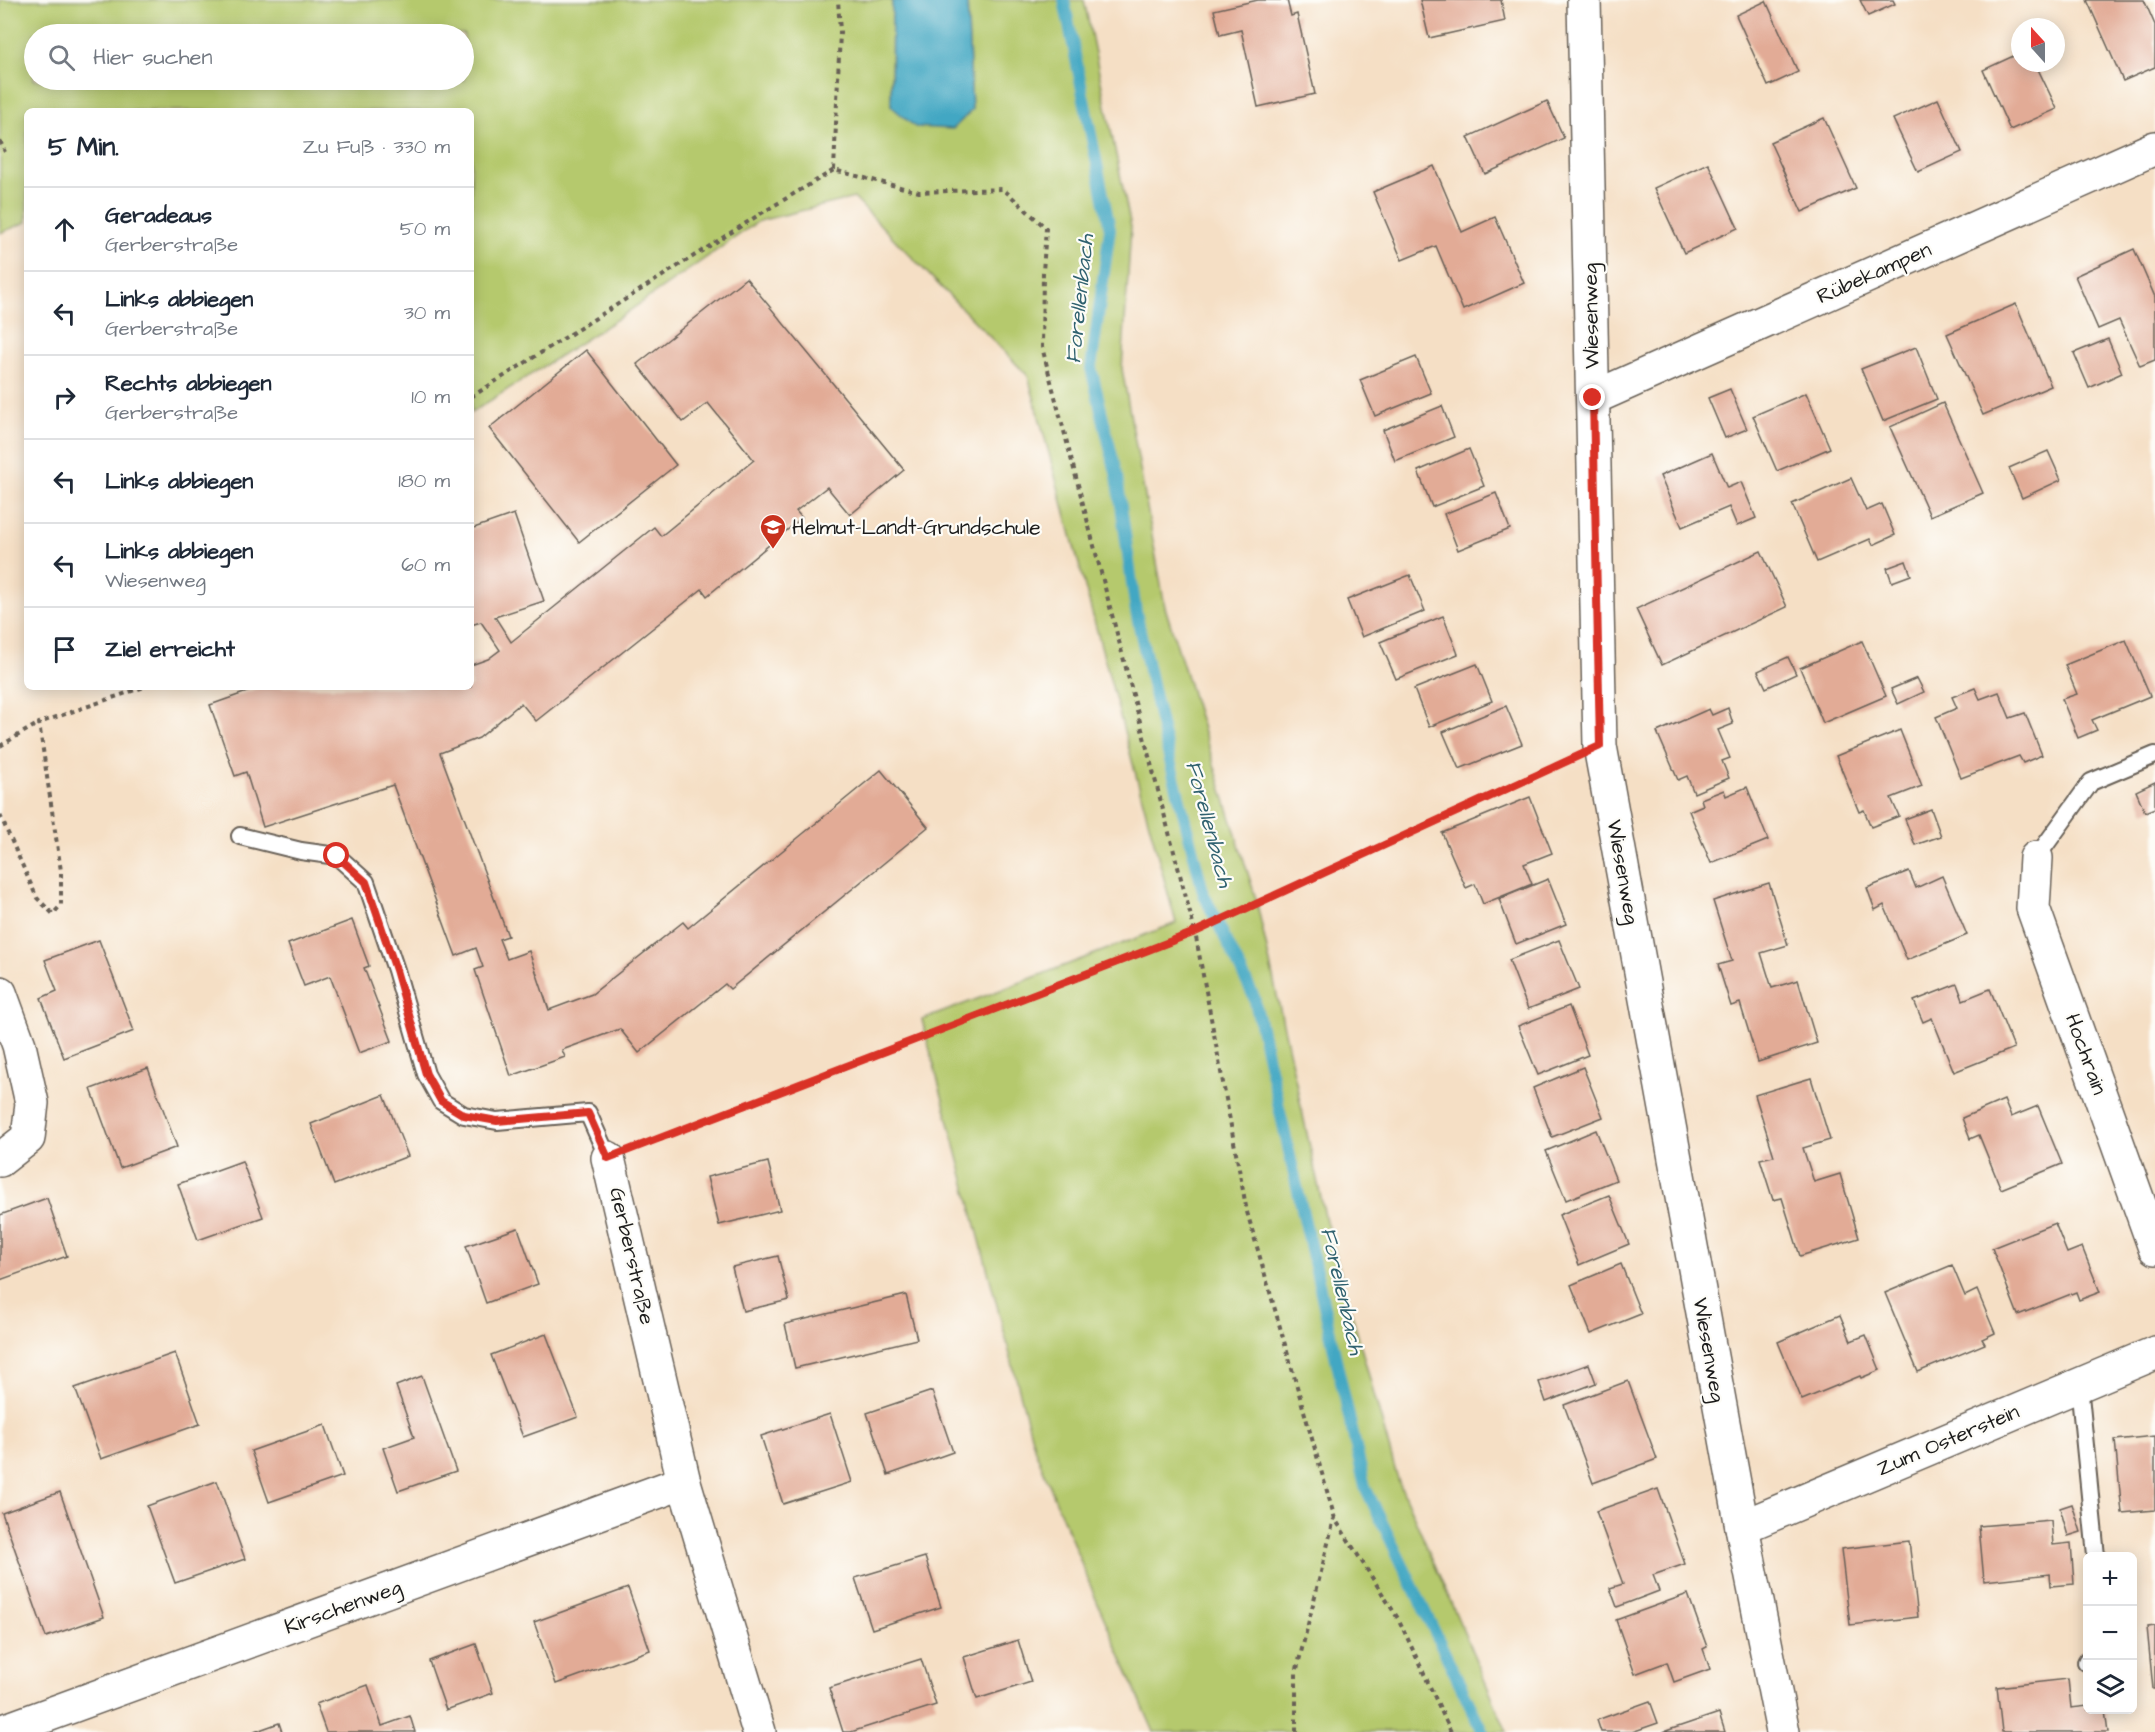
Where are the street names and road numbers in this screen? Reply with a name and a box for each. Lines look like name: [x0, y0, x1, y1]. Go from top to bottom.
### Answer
street label: Rübekampen: [1812, 235, 1936, 312]
street label: Wiesenweg: [1576, 263, 1608, 369]
street label: Wiesenweg: [1598, 817, 1646, 927]
street label: Hochrain: [2058, 1009, 2114, 1099]
street label: Gerberstraße: [602, 1185, 662, 1327]
street label: Wiesenweg: [1684, 1295, 1732, 1405]
street label: Zum Osterstein: [1872, 1397, 2024, 1483]
street label: Kirschenweg: [280, 1572, 406, 1643]

